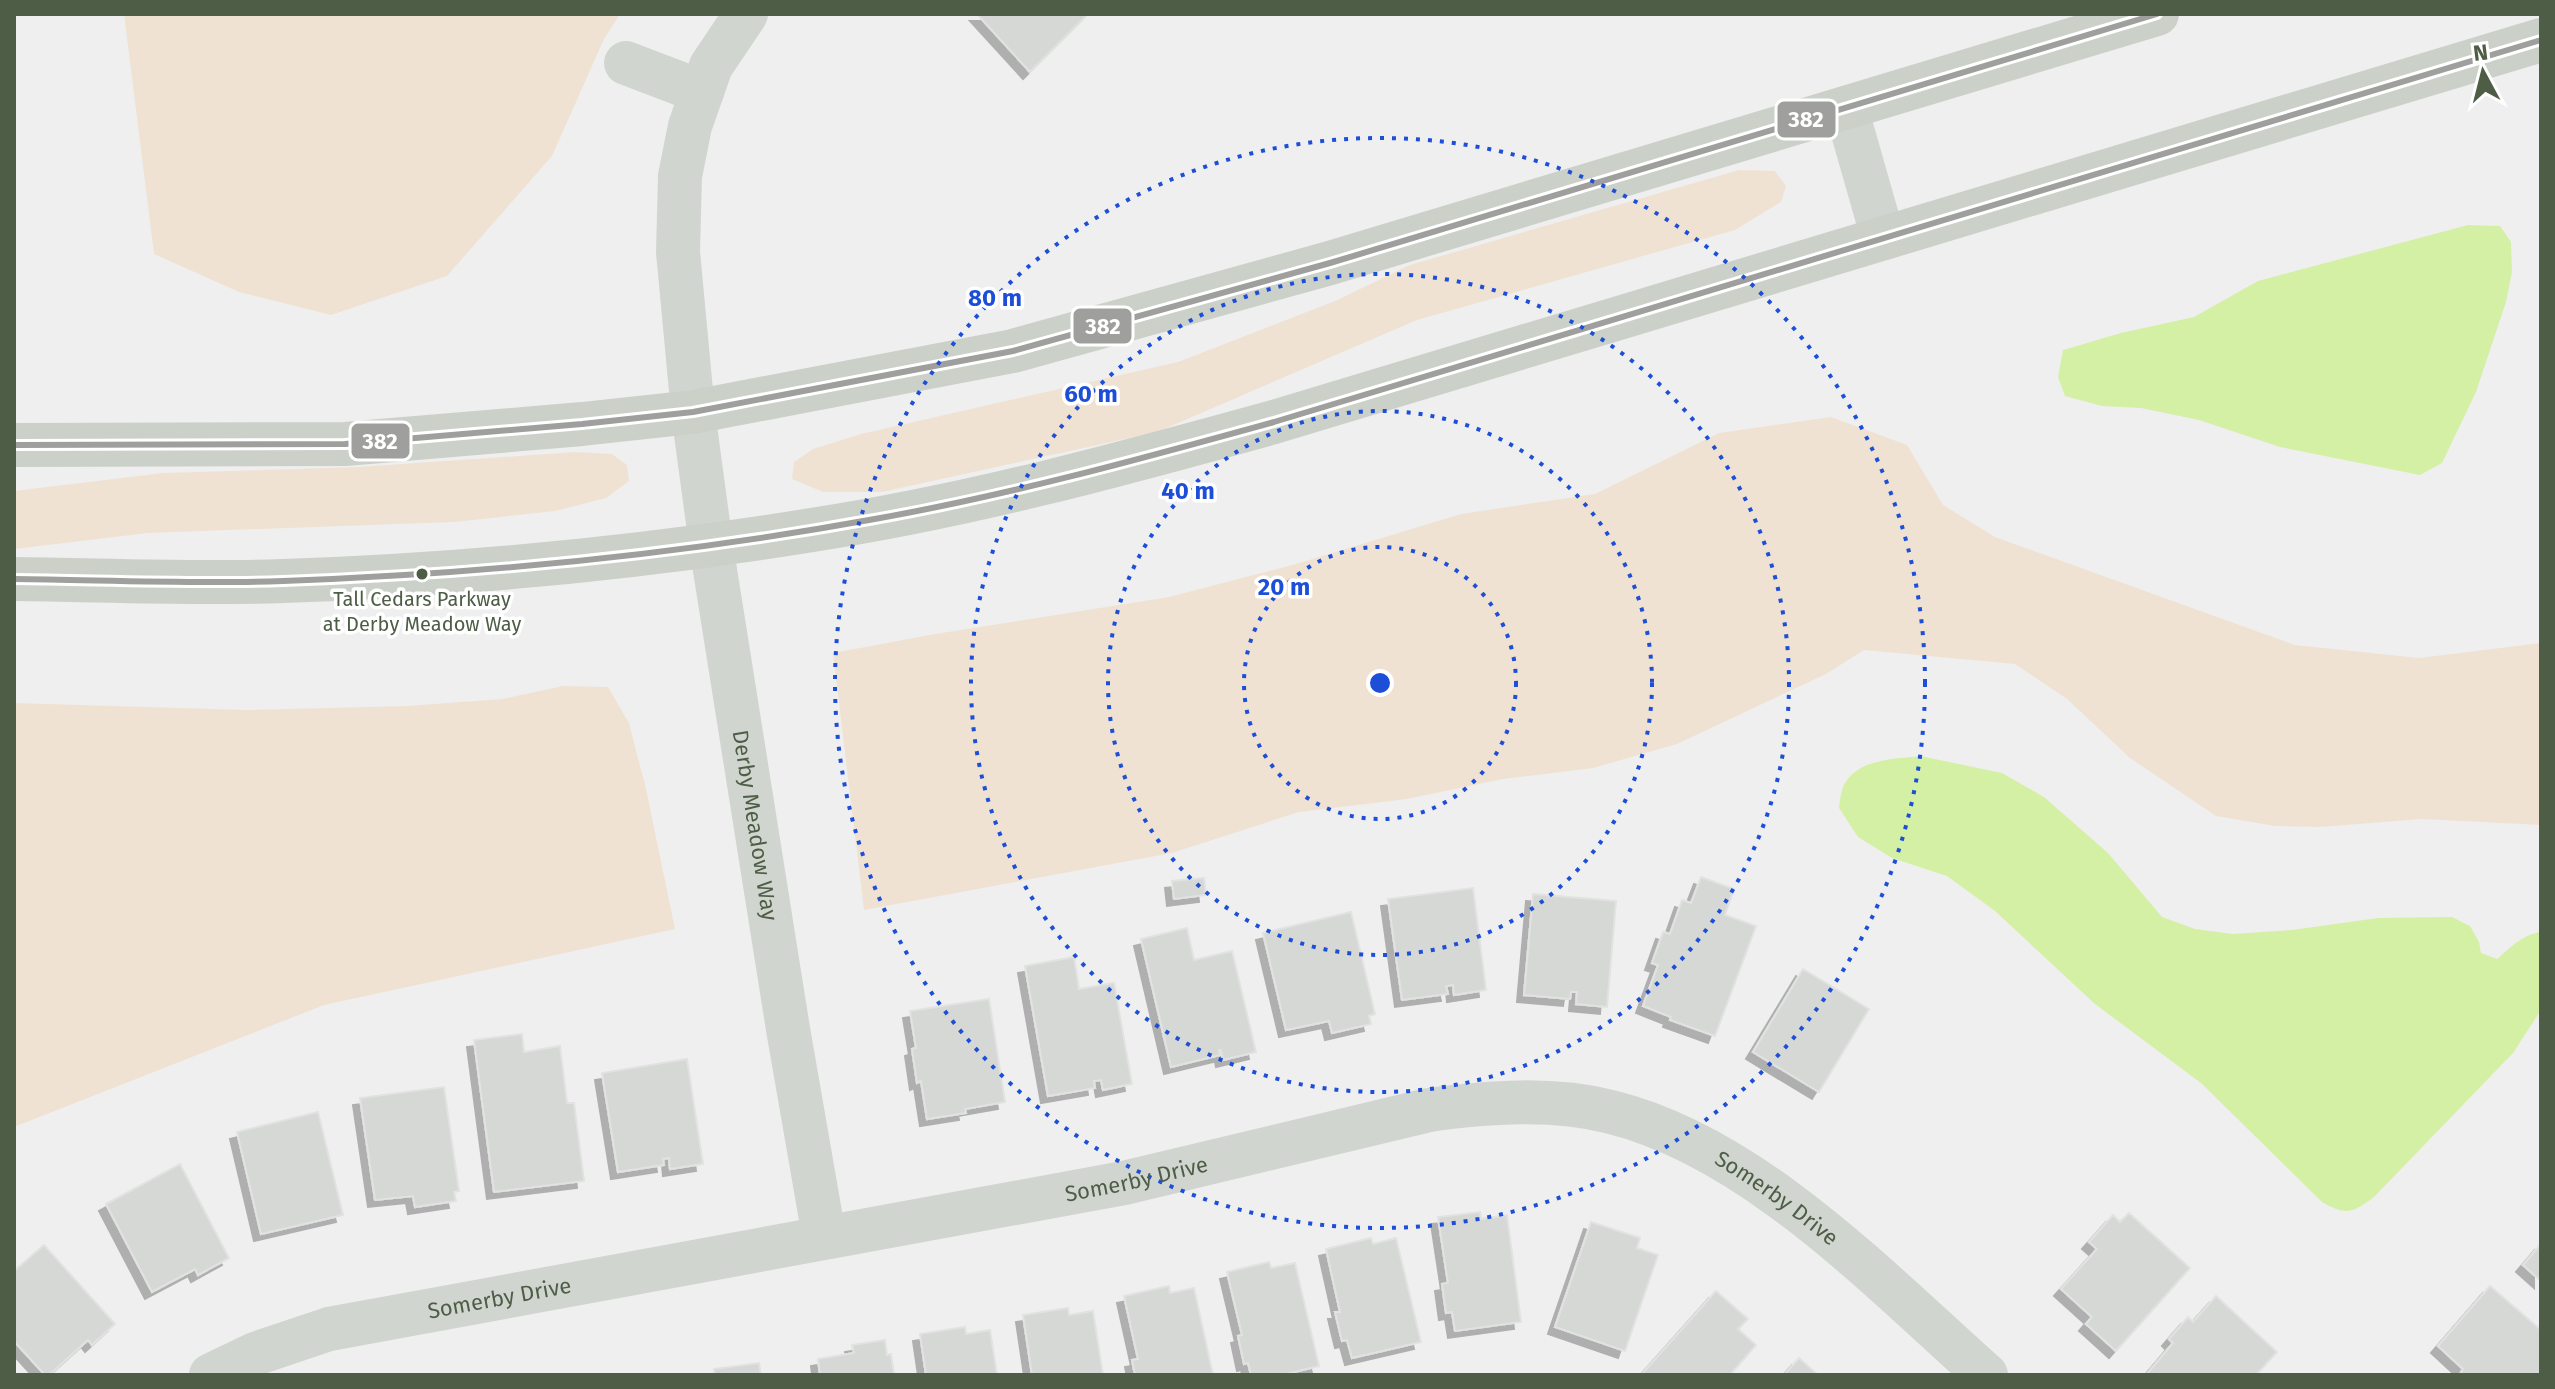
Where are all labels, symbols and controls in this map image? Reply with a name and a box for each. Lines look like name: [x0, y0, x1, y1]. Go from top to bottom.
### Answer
north arrow: [2443, 32, 2523, 112]
text: N: [2472, 38, 2490, 67]
line badge: 382: [1776, 100, 1837, 139]
text: 382: [1787, 106, 1824, 133]
text: 80 m: [968, 284, 1022, 312]
line badge: 382: [1072, 307, 1133, 345]
text: 382: [1084, 313, 1121, 340]
text: 60 m: [1064, 380, 1118, 408]
line badge: 382: [350, 422, 411, 460]
text: 382: [361, 428, 398, 455]
text: 40 m: [1161, 477, 1215, 505]
marker: Tall Cedars Parkway at Derby Meadow Way: [414, 566, 430, 582]
text: 20 m: [1258, 573, 1310, 601]
place label: Tall Cedars Parkway at Derby Meadow Way: [323, 587, 521, 636]
centre of rings: [1366, 669, 1394, 697]
street label: Derby Meadow Way: [727, 728, 784, 923]
street label: Somerby Drive: [1710, 1145, 1844, 1251]
street label: Somerby Drive: [1063, 1150, 1211, 1208]
street label: Somerby Drive: [425, 1272, 573, 1325]

